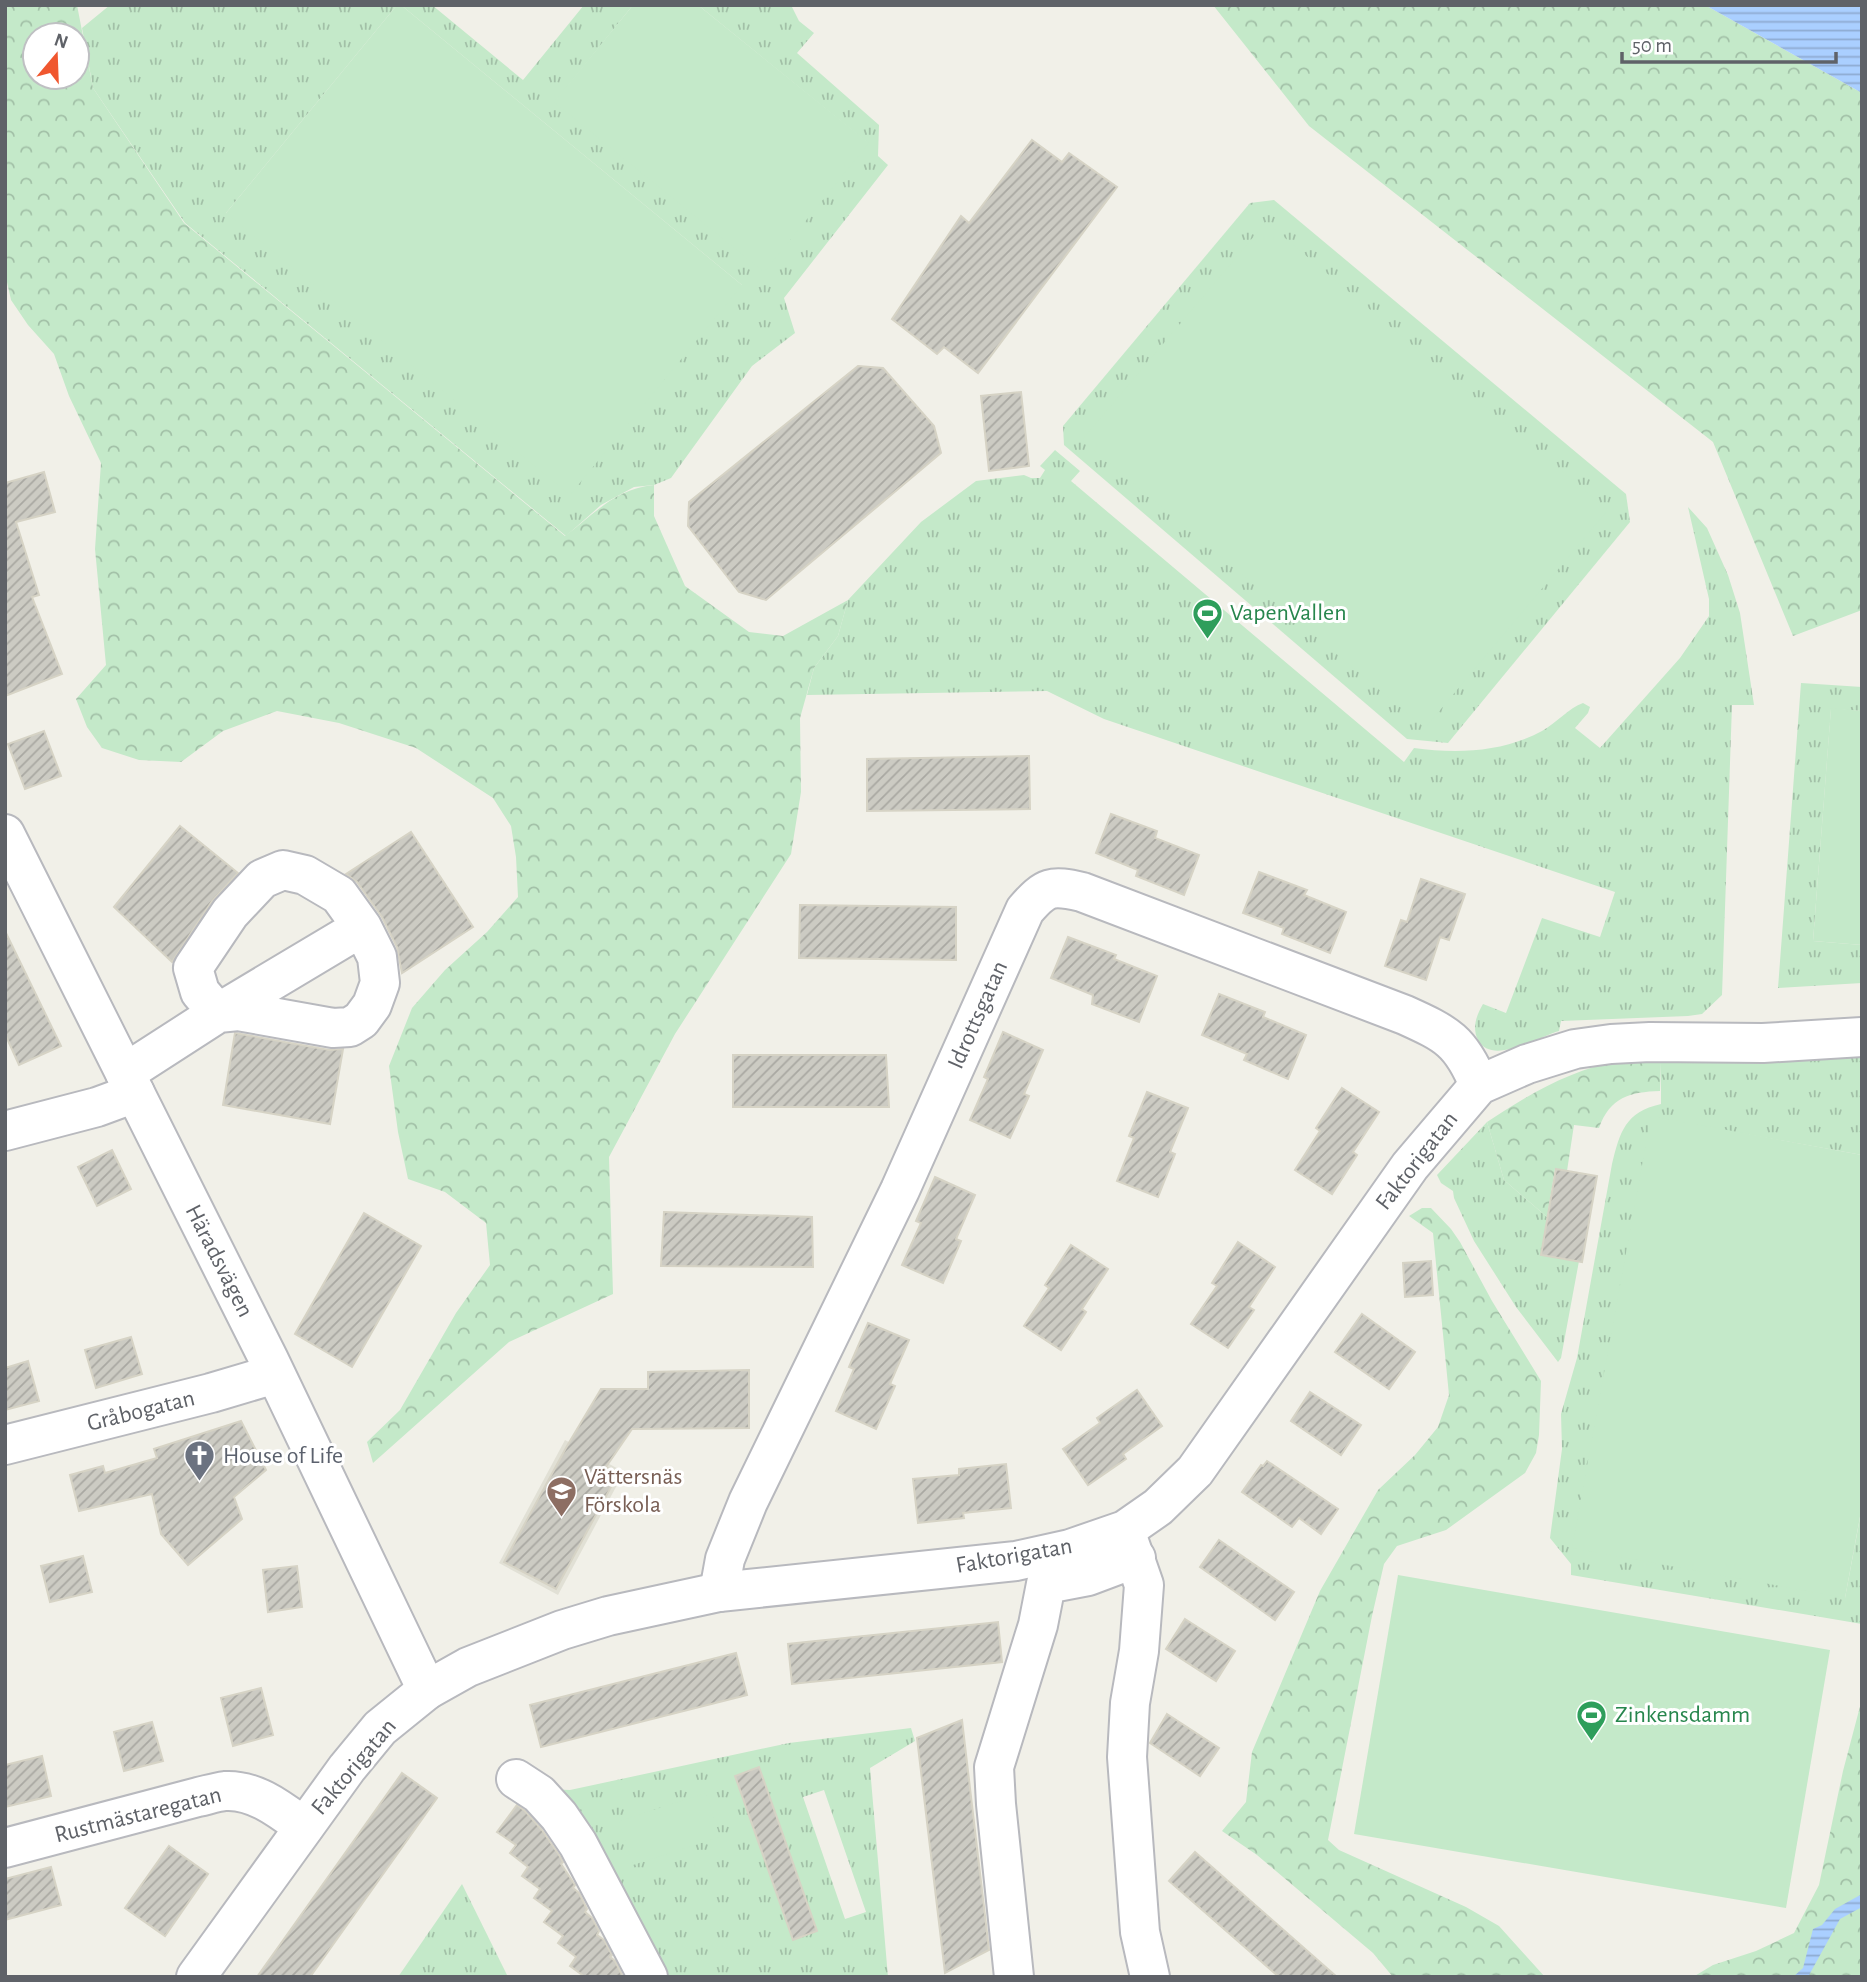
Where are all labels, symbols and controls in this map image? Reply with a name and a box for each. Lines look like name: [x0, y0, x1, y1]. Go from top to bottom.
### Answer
north arrow: [21, 21, 91, 91]
scale bar: [1622, 21, 1836, 65]
text: N: [52, 30, 70, 52]
text: 50 m: [1632, 35, 1672, 56]
sports icon: VapenVallen: [1190, 596, 1224, 640]
place label: VapenVallen: [1230, 601, 1347, 625]
street label: Idrottsgatan: [944, 957, 1012, 1073]
street label: Faktorigatan: [1371, 1107, 1463, 1215]
street label: Häradsvägen: [180, 1201, 258, 1321]
street label: Gråbogatan: [85, 1386, 197, 1436]
church icon: House of Life: [183, 1439, 217, 1483]
place label: House of Life: [223, 1444, 343, 1468]
place label: Vättersnäs Förskola: [584, 1465, 682, 1517]
school or university icon: Vättersnäs Förskola: [544, 1474, 578, 1518]
street label: Faktorigatan: [954, 1534, 1074, 1578]
sports icon: Zinkensdamm: [1575, 1698, 1609, 1742]
place label: Zinkensdamm: [1615, 1703, 1750, 1727]
street label: Faktorigatan: [307, 1714, 401, 1820]
street label: Rustmästaregatan: [52, 1783, 224, 1847]

